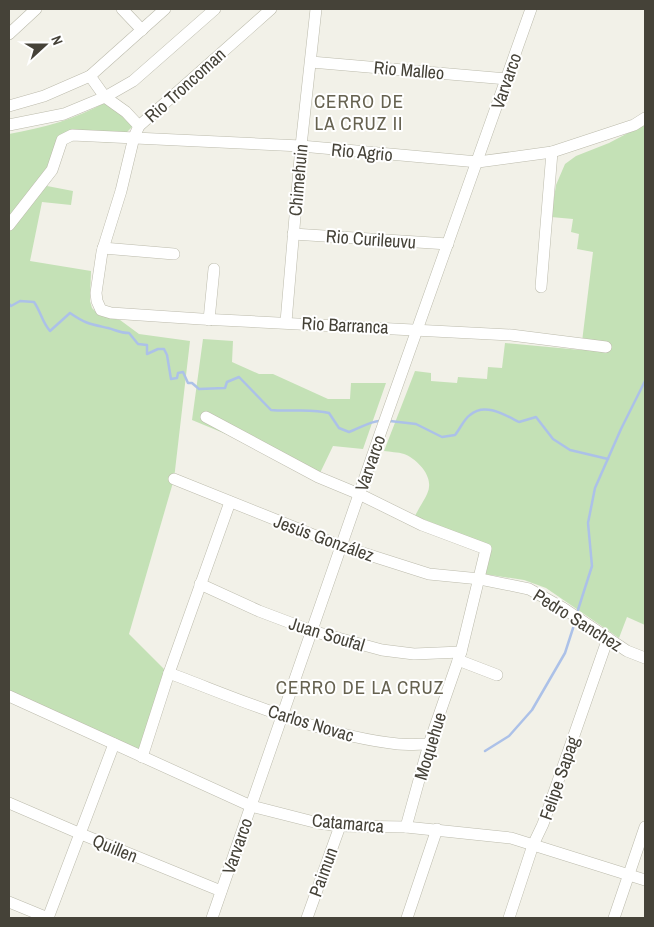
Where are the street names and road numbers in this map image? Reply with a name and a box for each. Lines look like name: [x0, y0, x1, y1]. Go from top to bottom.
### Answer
street label: Rio Troncoman: [139, 42, 231, 128]
street label: Varvarco: [485, 50, 527, 112]
street label: Rio Malleo: [373, 54, 445, 86]
street label: Rio Agrio: [330, 137, 394, 167]
street label: Chimehuin: [282, 143, 314, 217]
street label: Rio Curileuvu: [325, 223, 417, 255]
street label: Rio Barranca: [301, 310, 389, 340]
street label: Varvarco: [349, 432, 391, 494]
street label: Jesús González: [270, 508, 378, 568]
street label: Pedro Sanchez: [529, 583, 627, 657]
street label: Juan Soufal: [286, 611, 368, 657]
street label: Carlos Novac: [265, 698, 357, 748]
street label: Moquehue: [408, 709, 452, 783]
street label: Felipe Sapag: [533, 732, 585, 823]
street label: Catamarca: [311, 807, 385, 839]
street label: Varvarco: [216, 815, 258, 877]
street label: Quillen: [89, 828, 141, 868]
street label: Paimun: [303, 844, 343, 900]

